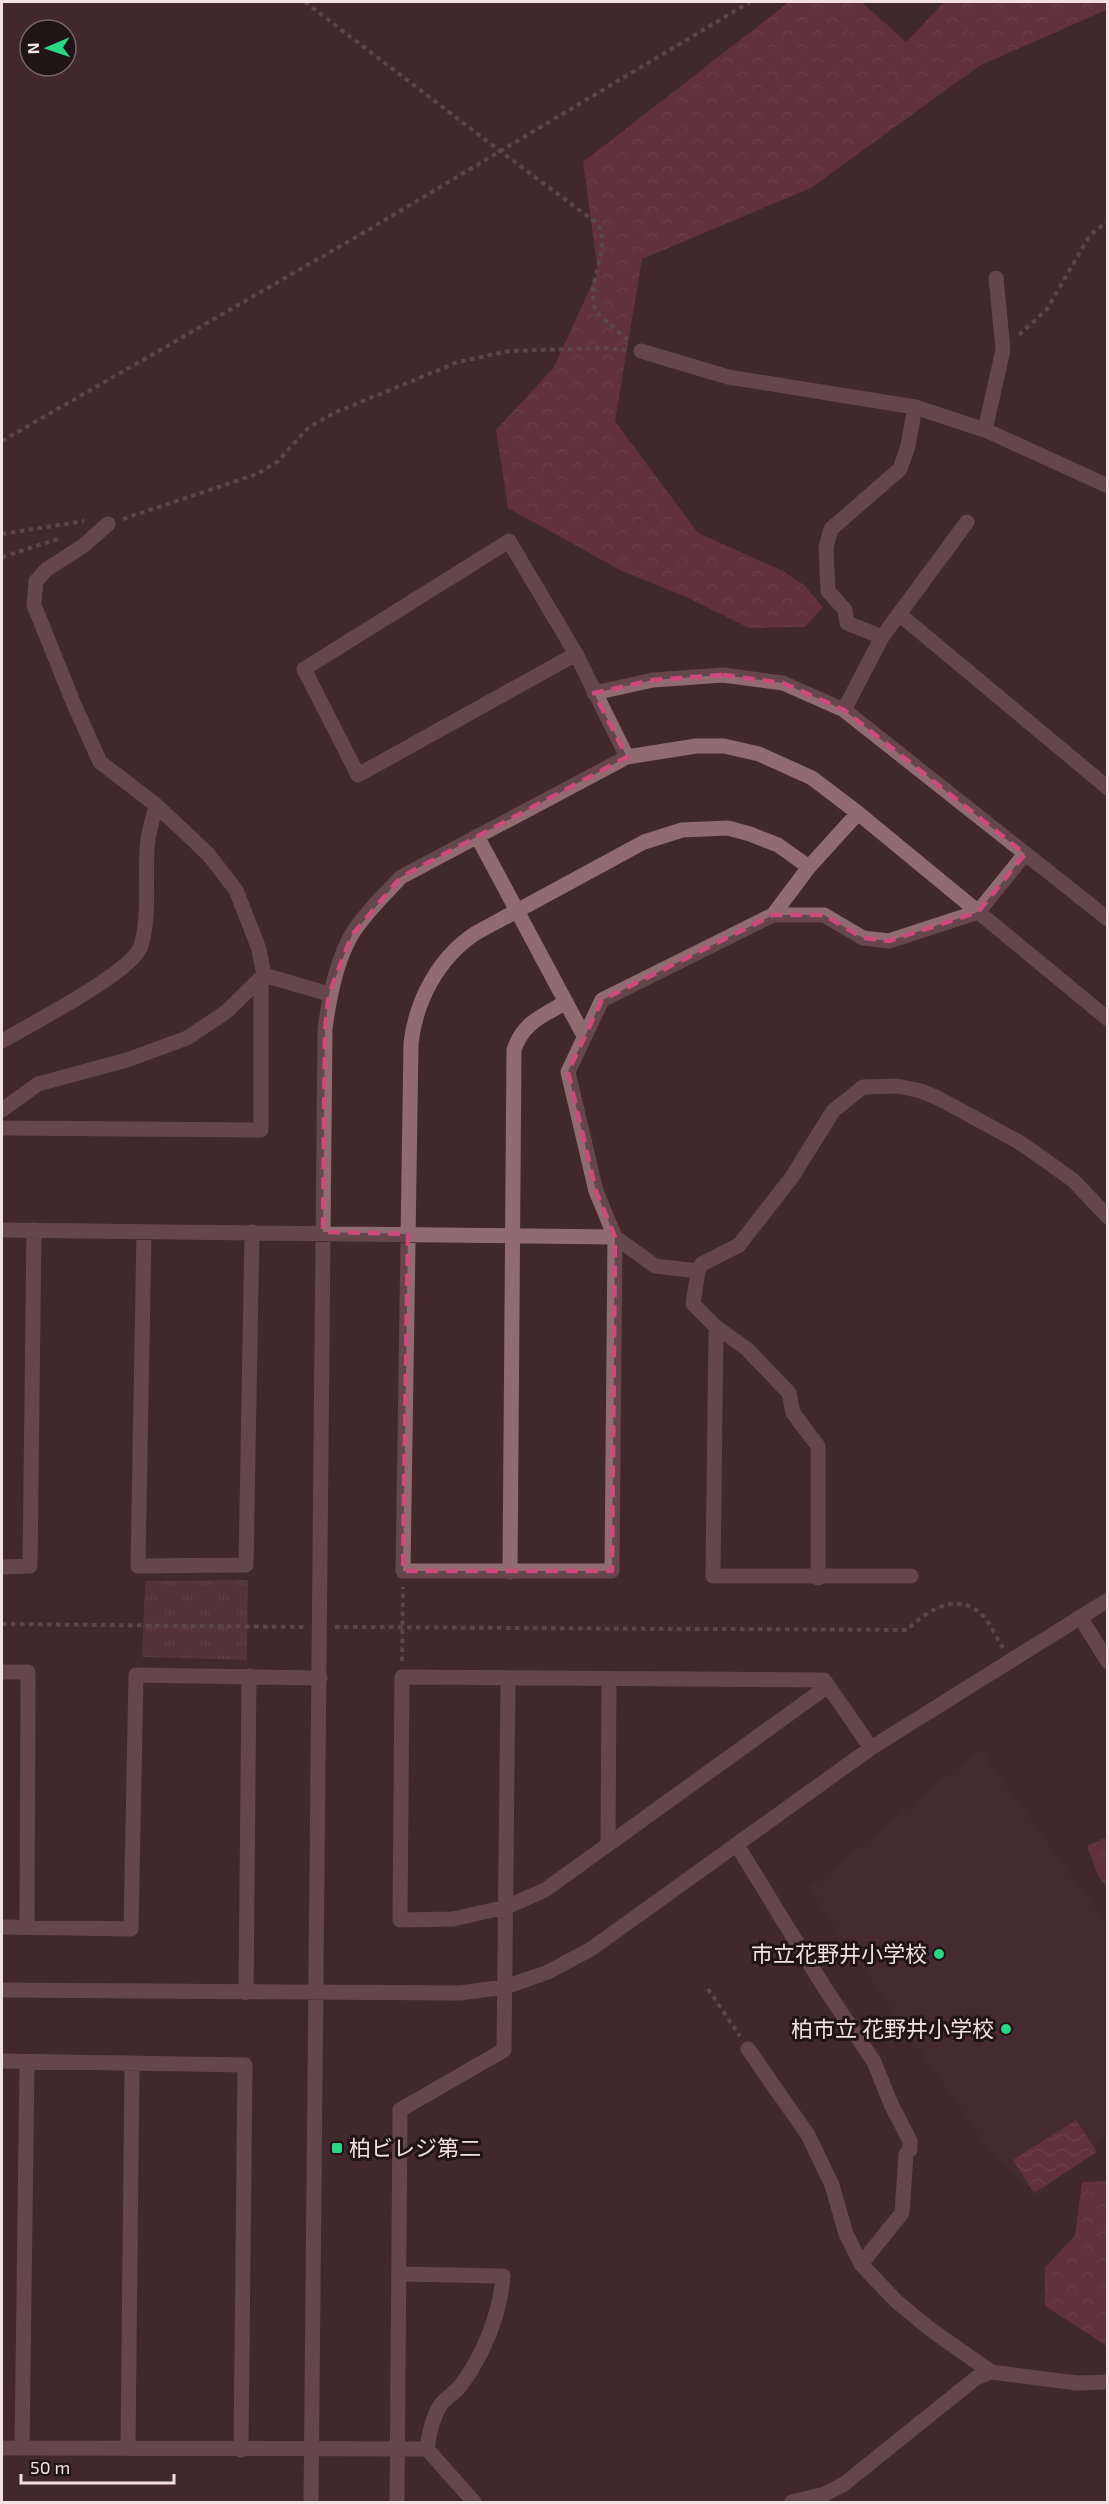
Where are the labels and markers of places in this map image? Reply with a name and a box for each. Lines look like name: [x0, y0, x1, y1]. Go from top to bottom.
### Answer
place label: 市立花野井小学校: [751, 1940, 927, 1966]
marker: 市立花野井小学校: [932, 1947, 946, 1961]
place label: 柏市立 花野井小学校: [791, 2015, 994, 2041]
marker: 柏市立 花野井小学校: [999, 2022, 1013, 2036]
place label: 柏ビレジ第二: [349, 2134, 481, 2160]
marker: 柏ビレジ第二: [330, 2141, 344, 2155]

